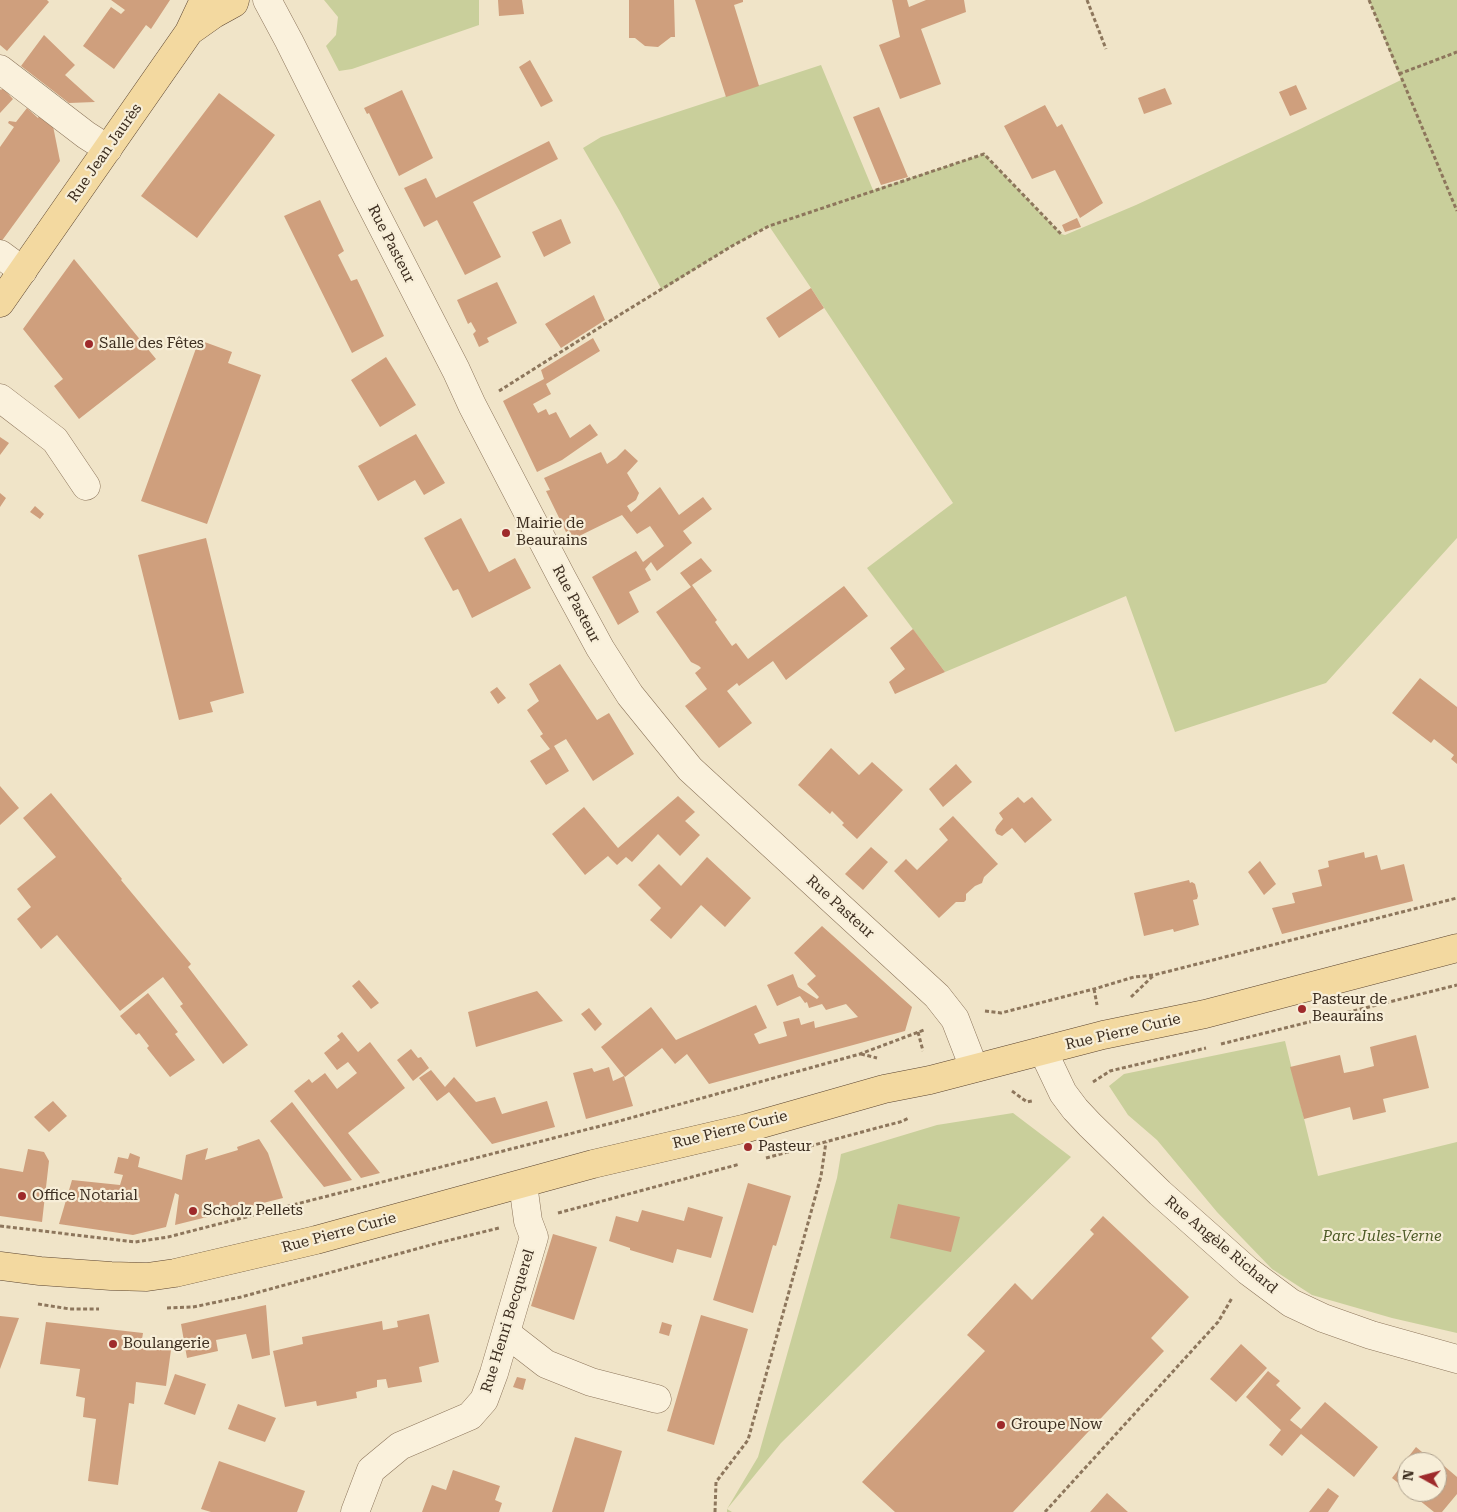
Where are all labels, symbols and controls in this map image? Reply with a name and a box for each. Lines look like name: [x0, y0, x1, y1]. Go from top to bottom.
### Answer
street label: Rue Jean Jaurès: [64, 100, 146, 206]
street label: Rue Pasteur: [364, 202, 418, 286]
place label: Salle des Fêtes: [99, 335, 204, 353]
marker: Salle des Fêtes: [83, 338, 95, 350]
place label: Mairie de Beaurains: [516, 515, 587, 550]
marker: Mairie de Beaurains: [500, 527, 512, 539]
street label: Rue Pasteur: [548, 562, 604, 646]
street label: Rue Pasteur: [802, 872, 878, 942]
place label: Pasteur de Beaurains: [1312, 991, 1387, 1026]
marker: Pasteur de Beaurains: [1296, 1003, 1308, 1015]
street label: Rue Pierre Curie: [1064, 1010, 1182, 1054]
street label: Rue Pierre Curie: [671, 1107, 789, 1153]
place label: Pasteur: [758, 1138, 812, 1156]
marker: Pasteur: [742, 1141, 754, 1153]
place label: Office Notarial: [32, 1187, 138, 1205]
marker: Office Notarial: [16, 1190, 28, 1202]
street label: Rue Angèle Richard: [1161, 1193, 1281, 1297]
place label: Scholz Pellets: [203, 1202, 303, 1220]
marker: Scholz Pellets: [187, 1205, 199, 1217]
street label: Rue Pierre Curie: [280, 1209, 398, 1257]
park label: Parc Jules-Verne: [1322, 1228, 1442, 1246]
street label: Rue Henri Becquerel: [478, 1247, 538, 1395]
place label: Boulangerie: [123, 1335, 210, 1353]
marker: Boulangerie: [107, 1338, 119, 1350]
place label: Groupe Now: [1011, 1416, 1102, 1434]
marker: Groupe Now: [995, 1419, 1007, 1431]
north arrow: [1397, 1452, 1447, 1502]
text: N: [1400, 1469, 1417, 1482]

